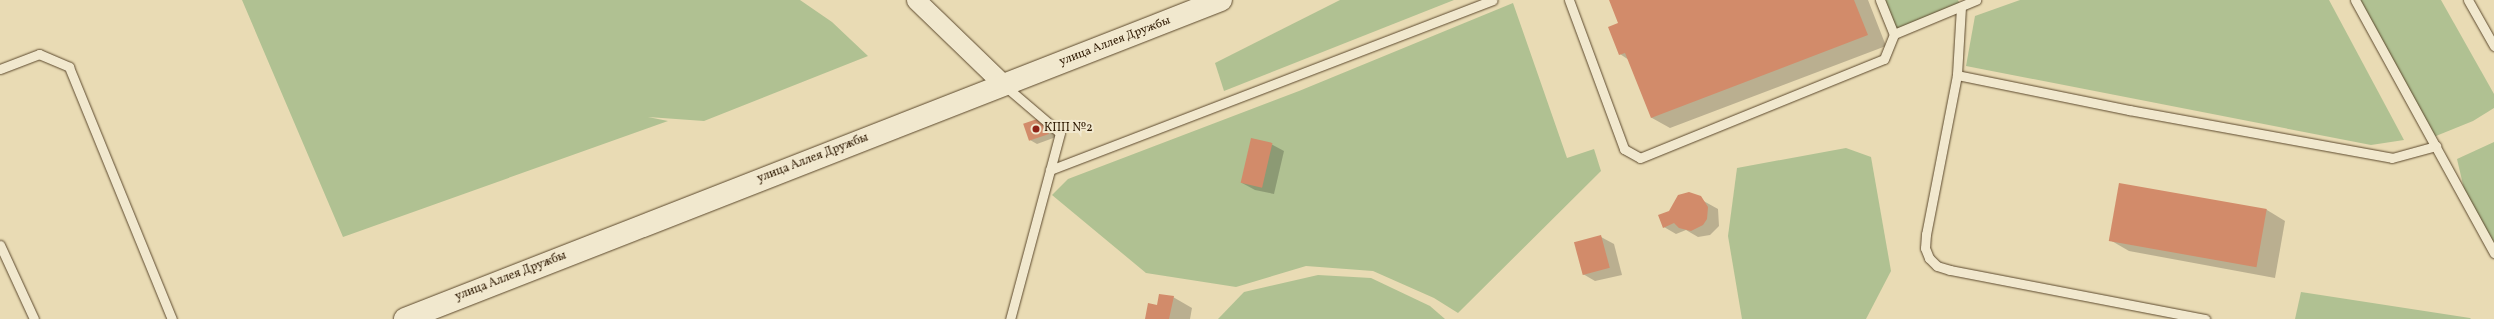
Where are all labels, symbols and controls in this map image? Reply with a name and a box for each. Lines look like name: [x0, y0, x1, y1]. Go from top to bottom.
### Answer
street label: улица Аллея Дружбы: [1057, 14, 1173, 70]
place label: КПП №2: [1044, 122, 1093, 136]
marker: КПП №2: [1031, 124, 1041, 134]
street label: улица Аллея Дружбы: [755, 131, 871, 187]
street label: улица Аллея Дружбы: [453, 249, 569, 305]

